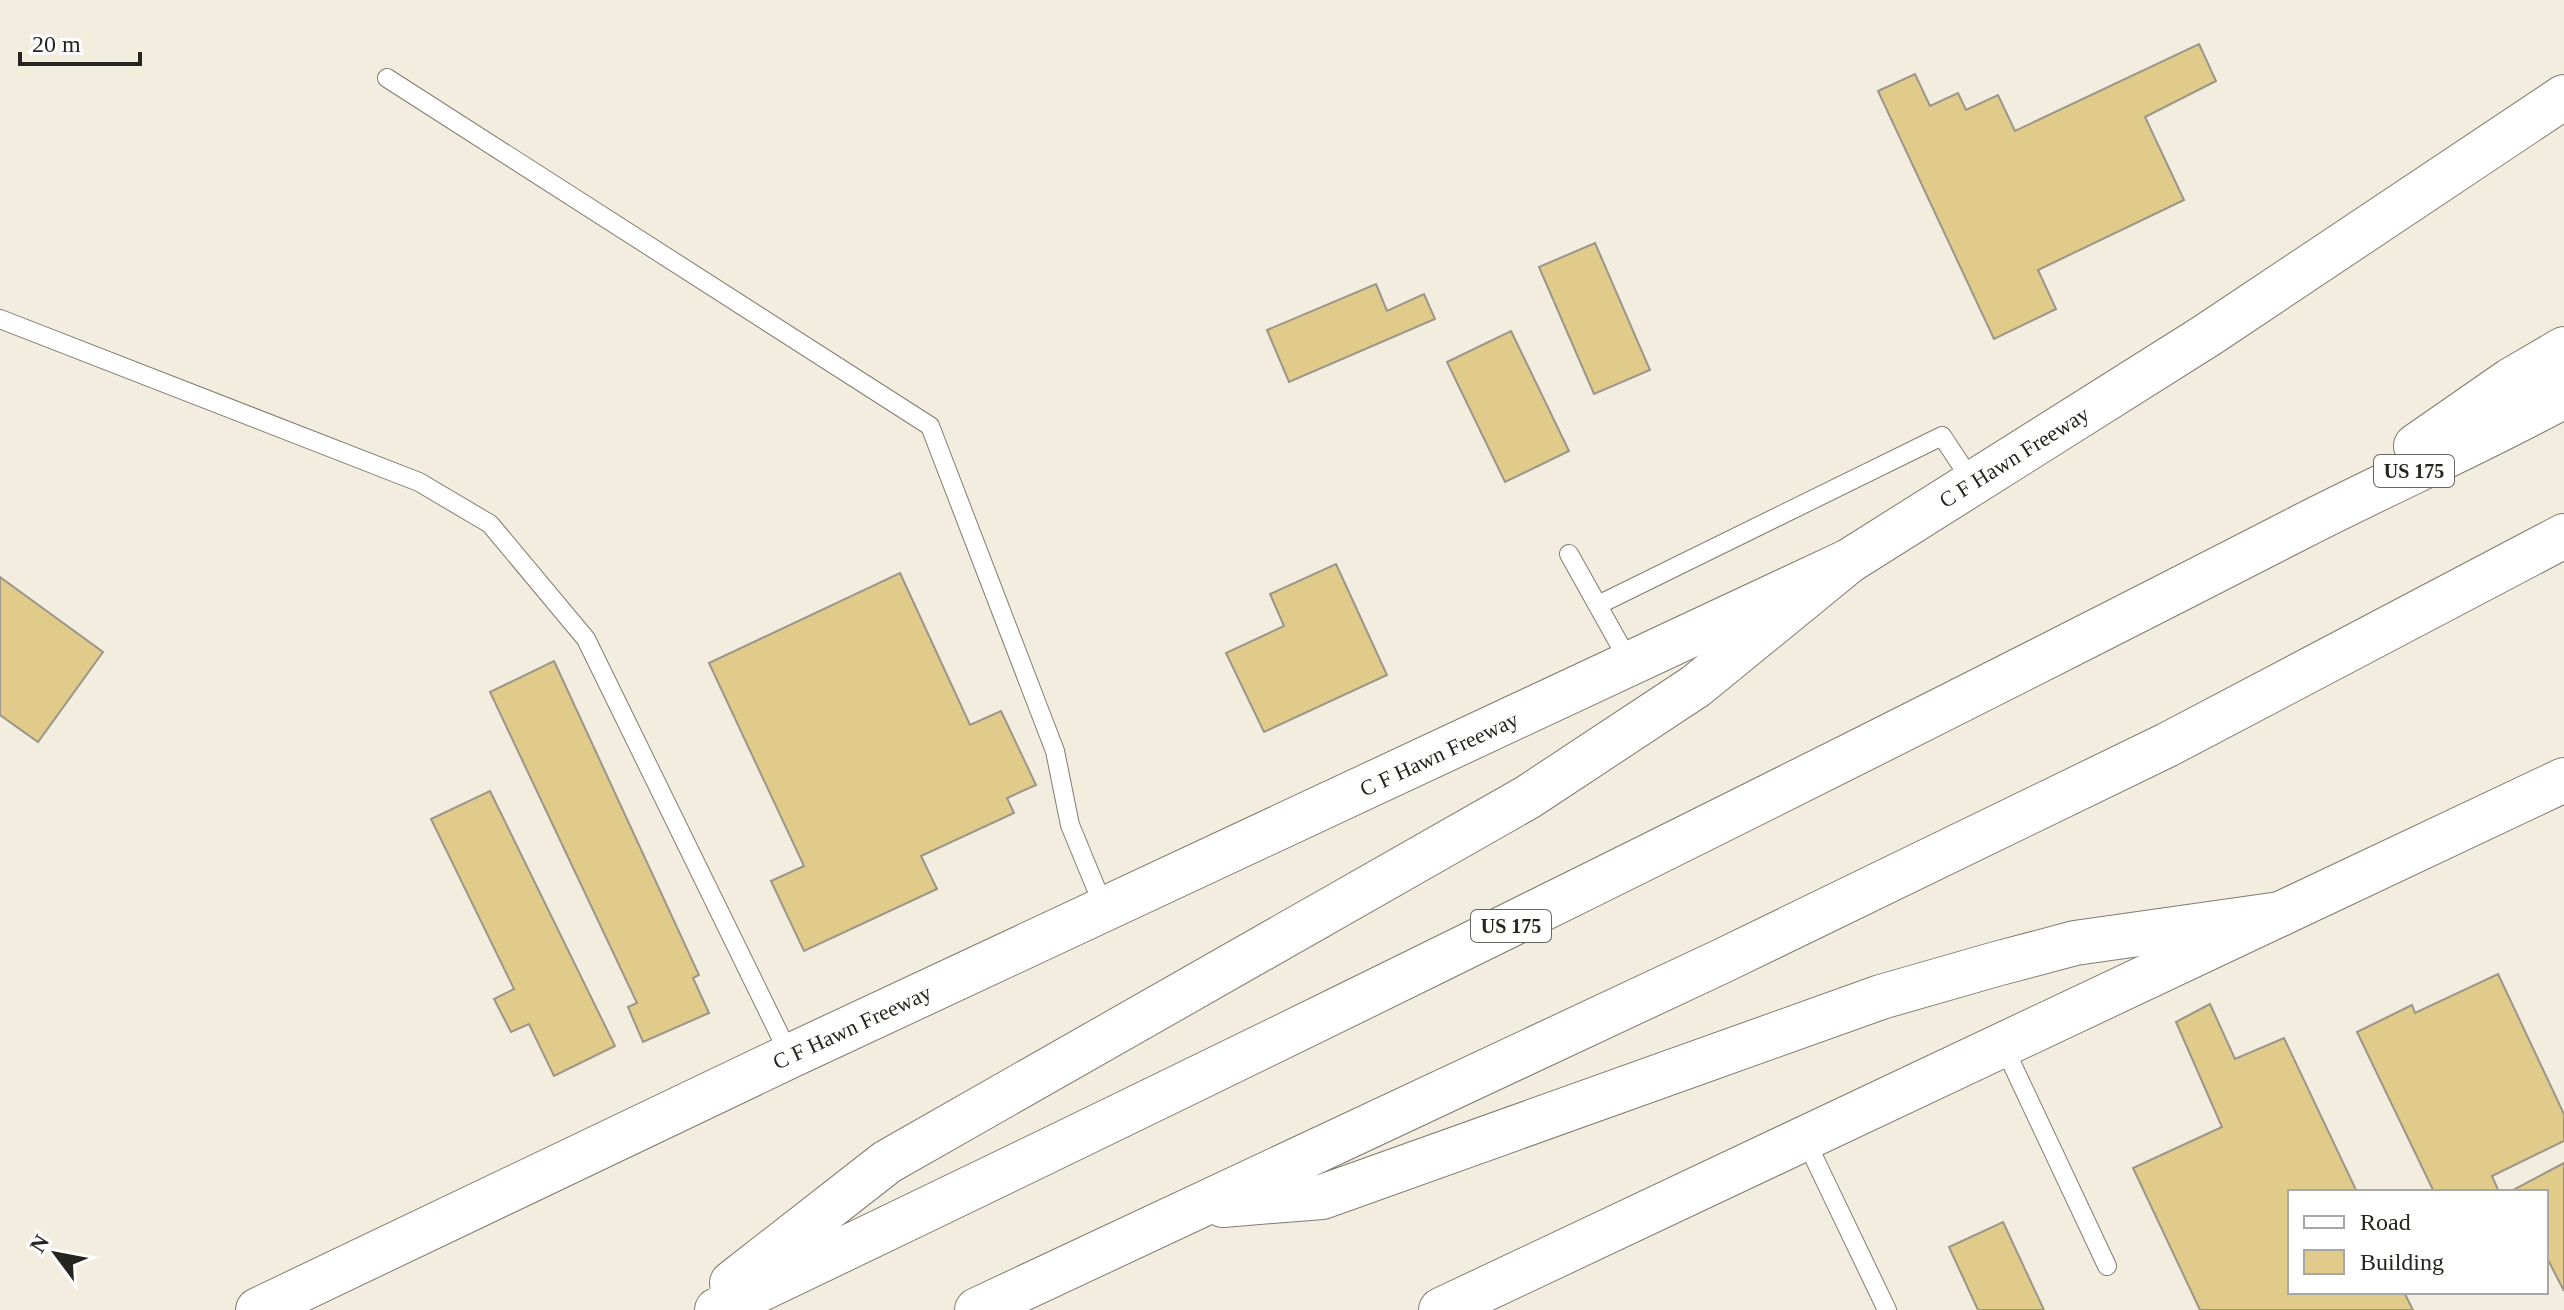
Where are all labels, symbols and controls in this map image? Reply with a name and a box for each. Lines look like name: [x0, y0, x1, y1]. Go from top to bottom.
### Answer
scale bar: [20, 16, 140, 66]
text: 20 m: [32, 31, 81, 57]
street label: C F Hawn Freeway: [1935, 401, 2093, 513]
road number: US 175: [2374, 455, 2454, 487]
street label: C F Hawn Freeway: [1356, 706, 1522, 802]
road number: US 175: [1471, 910, 1551, 942]
street label: C F Hawn Freeway: [769, 979, 935, 1075]
legend: [2288, 1190, 2548, 1294]
text: Road: [2360, 1209, 2411, 1235]
north arrow: [16, 1214, 96, 1294]
text: N: [25, 1230, 54, 1257]
text: Building: [2360, 1249, 2444, 1275]

